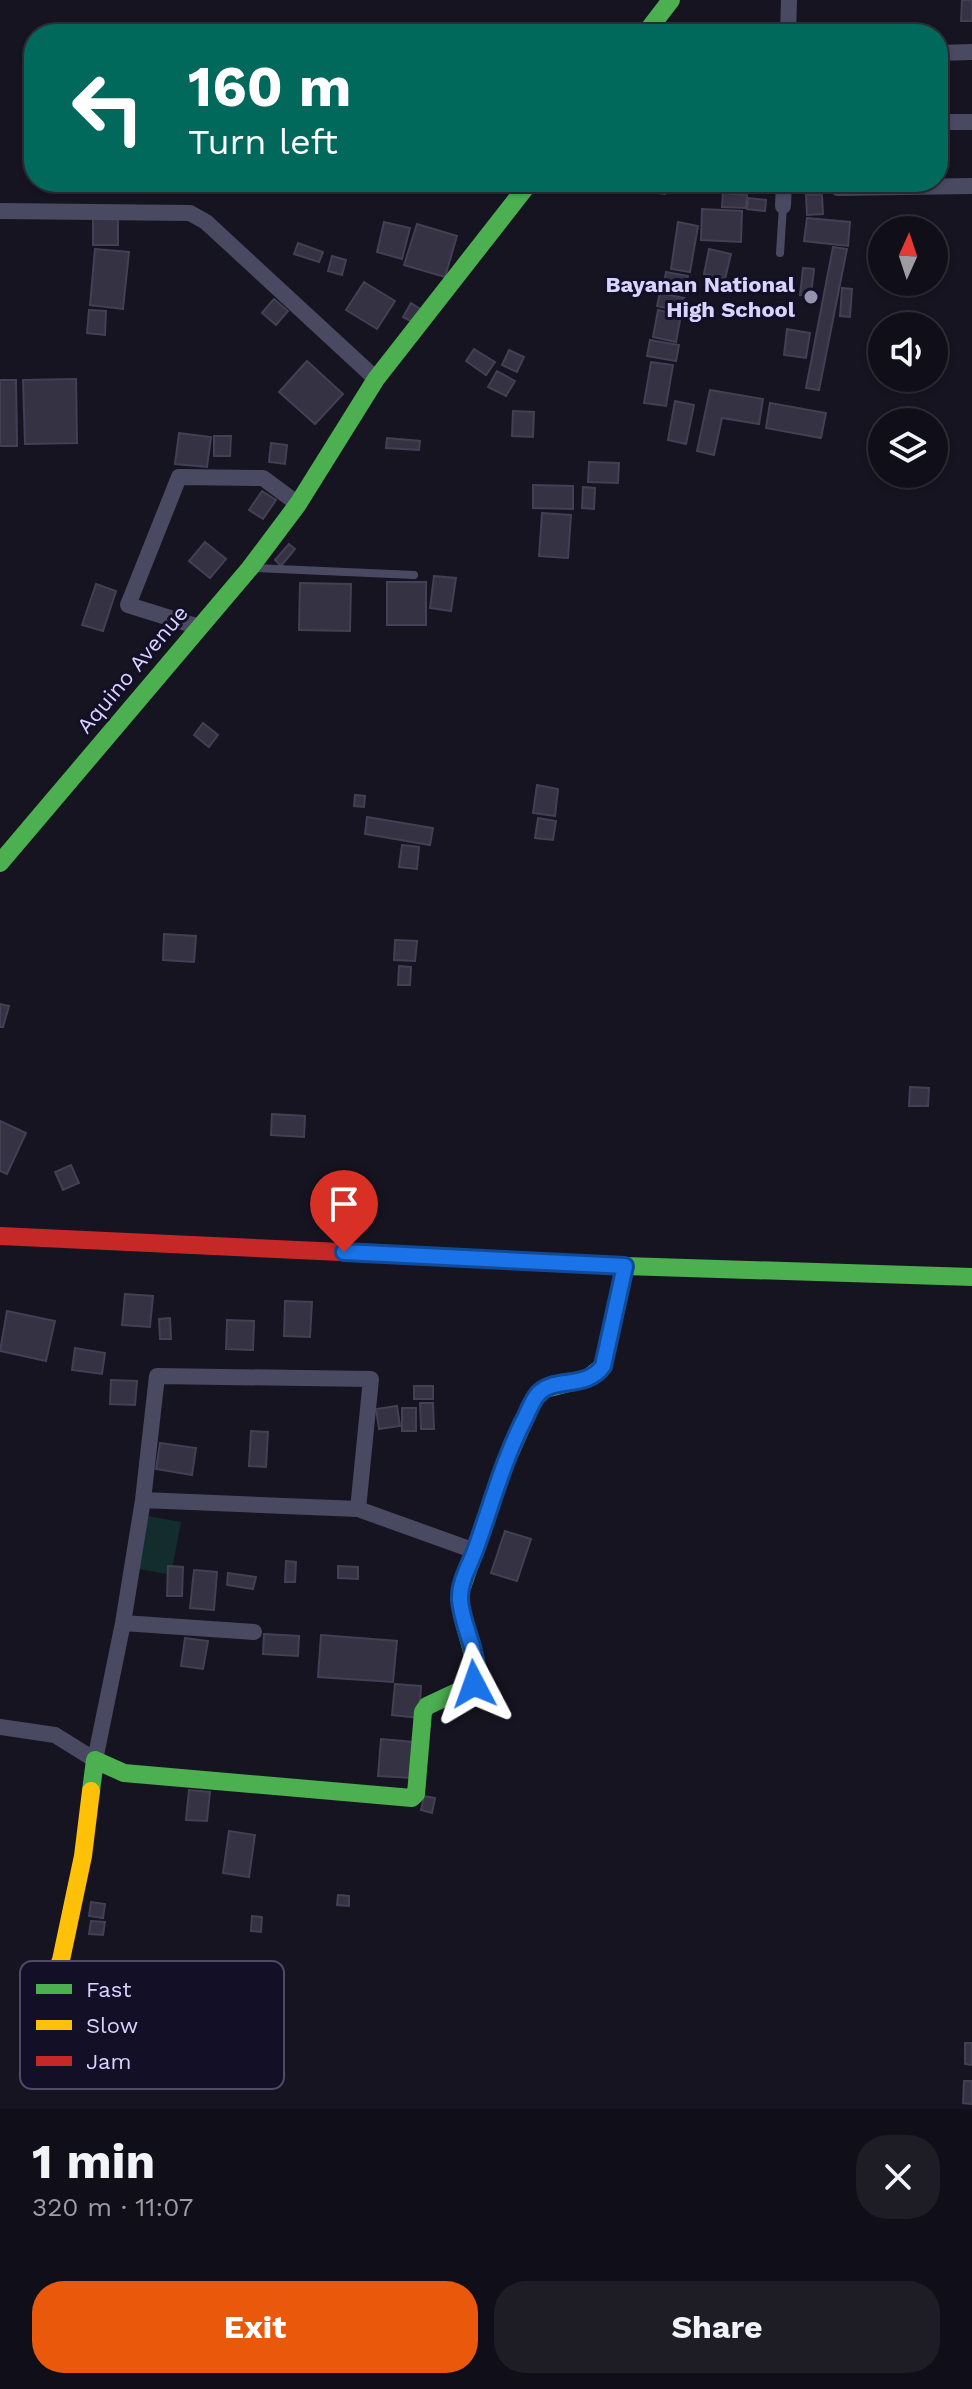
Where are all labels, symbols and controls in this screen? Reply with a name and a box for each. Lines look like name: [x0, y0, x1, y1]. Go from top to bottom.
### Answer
text: 160 m: [188, 54, 351, 120]
icon: left: [56, 56, 160, 160]
text: Turn left: [188, 121, 338, 163]
north arrow: [868, 216, 948, 296]
map controls: [868, 216, 948, 488]
place label: Bayanan National High School: [605, 272, 796, 322]
marker: Bayanan National High School: [802, 288, 820, 306]
button: sound: [868, 312, 948, 392]
button: layers: [868, 408, 948, 488]
street label: Aquino Avenue: [72, 600, 193, 738]
pin: [310, 1170, 378, 1252]
icon: arrive: [322, 1182, 366, 1226]
position arrow: [432, 1642, 516, 1726]
legend: [20, 1961, 284, 2089]
text: Fast: [86, 1977, 132, 2002]
text: Slow: [86, 2013, 138, 2038]
text: Jam: [86, 2049, 131, 2074]
text: 1 min: [32, 2133, 155, 2190]
button: close: [856, 2135, 940, 2219]
text: 320 m · 11:07: [32, 2192, 193, 2222]
button: Exit: [32, 2281, 478, 2373]
button: Share: [494, 2281, 940, 2373]

